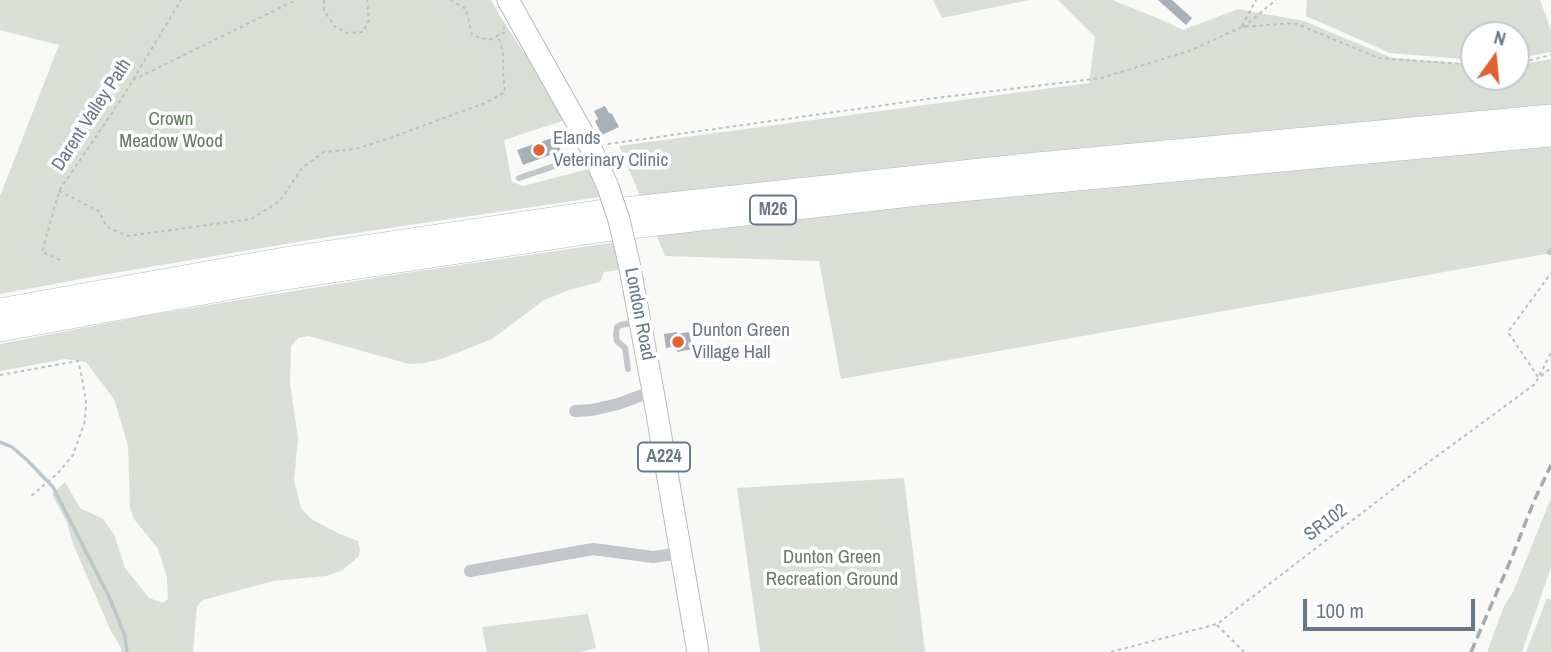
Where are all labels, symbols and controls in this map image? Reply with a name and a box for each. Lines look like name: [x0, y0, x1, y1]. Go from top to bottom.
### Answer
north arrow: [1460, 21, 1530, 91]
text: N: [1491, 24, 1509, 52]
street label: Darent Valley Path: [47, 55, 137, 175]
park label: Crown Meadow Wood: [119, 109, 223, 153]
place label: Elands Veterinary Clinic: [553, 128, 668, 172]
marker: Elands Veterinary Clinic: [531, 142, 547, 158]
road number: M26: [750, 196, 796, 224]
street label: London Road: [619, 266, 659, 362]
place label: Dunton Green Village Hall: [692, 320, 790, 364]
marker: Dunton Green Village Hall: [670, 334, 686, 350]
road number: A224: [638, 443, 690, 472]
street label: SR102: [1300, 500, 1352, 546]
park label: Dunton Green Recreation Ground: [766, 547, 898, 591]
scale bar: [1306, 586, 1478, 630]
text: 100 m: [1316, 596, 1364, 625]

